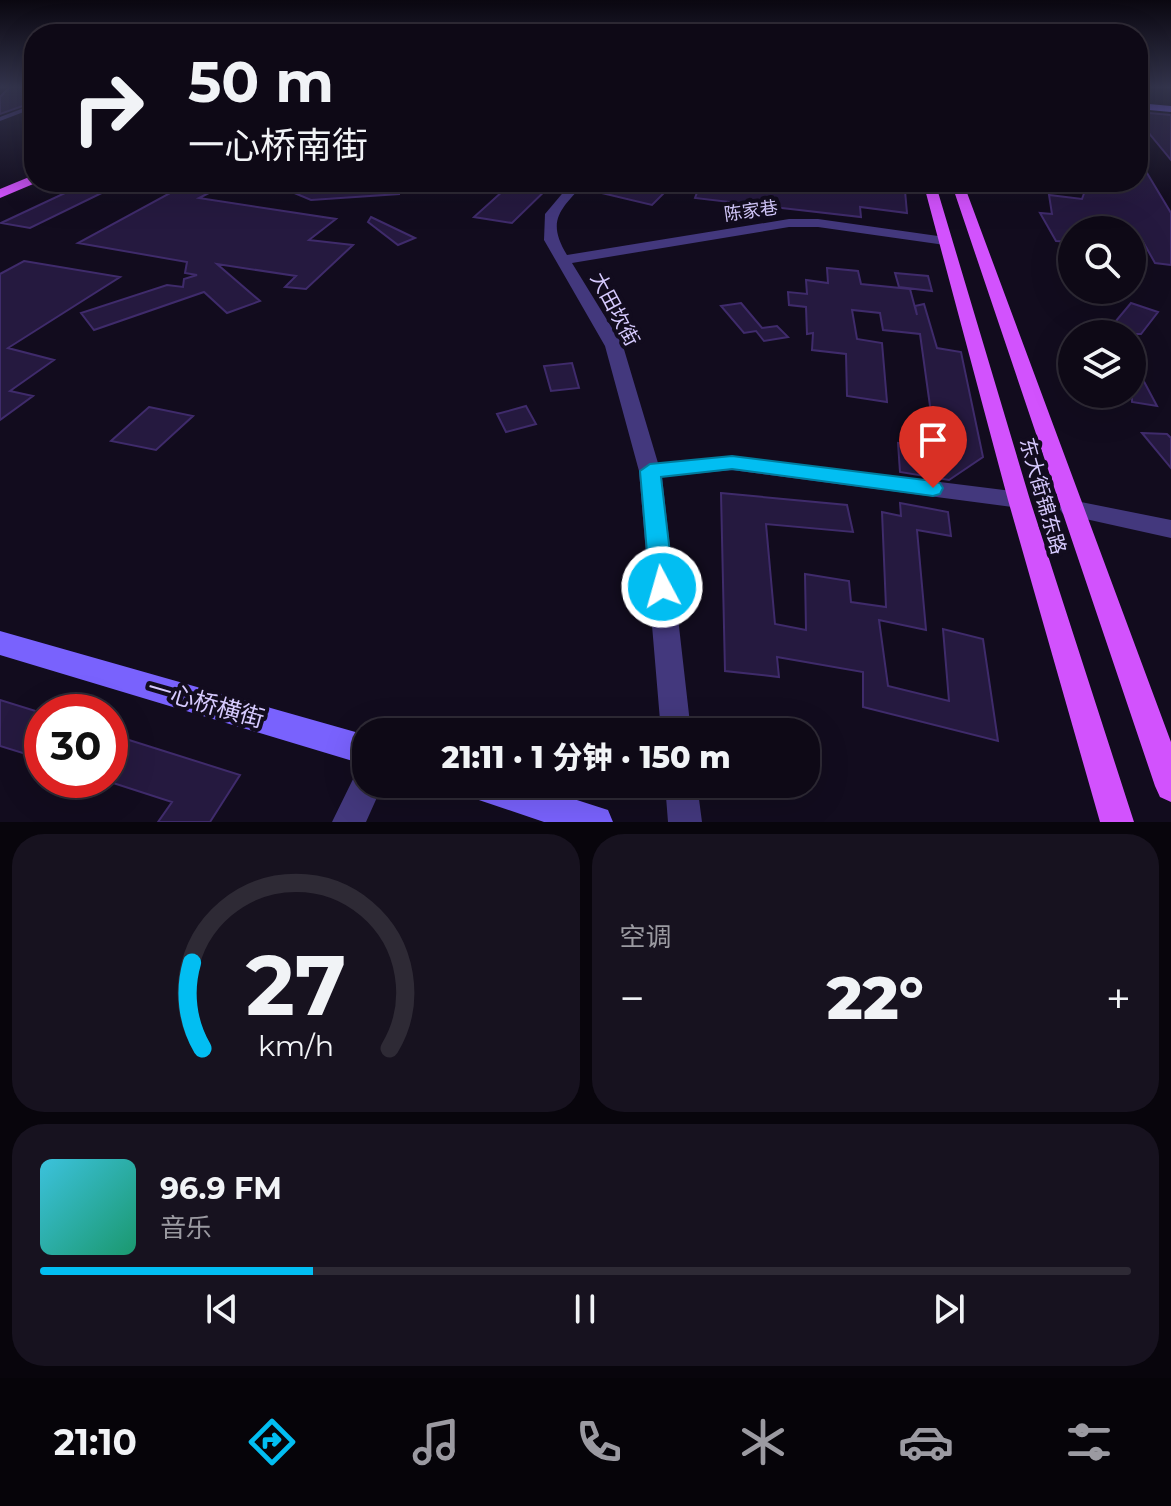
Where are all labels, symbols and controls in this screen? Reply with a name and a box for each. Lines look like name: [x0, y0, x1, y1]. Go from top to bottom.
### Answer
text: 50 m: [188, 48, 334, 116]
icon: right: [56, 56, 160, 160]
text: 一心桥南街: [188, 123, 368, 167]
street label: 陈家巷: [723, 196, 779, 226]
map controls: [1058, 216, 1146, 408]
button: search: [1058, 216, 1146, 304]
street label: 大田坎街: [586, 268, 644, 350]
button: layers: [1058, 320, 1146, 408]
pin: [899, 406, 967, 488]
icon: arrive: [911, 418, 955, 462]
street label: 东大街锦东路: [1015, 435, 1071, 557]
position arrow: [620, 545, 704, 629]
street label: 一心桥横街: [144, 673, 268, 733]
speed limit sign: 30: [24, 694, 128, 798]
text: 21:11 · 1 分钟 · 150 m: [441, 739, 731, 776]
text: 空调: [620, 921, 672, 953]
text: 27: [245, 934, 346, 1036]
text: 22°: [827, 961, 924, 1034]
text: −: [620, 971, 645, 1025]
text: +: [1106, 971, 1131, 1025]
text: km/h: [258, 1028, 334, 1063]
text: 96.9 FM: [160, 1170, 282, 1207]
text: 音乐: [160, 1212, 212, 1244]
icon: previous: [200, 1287, 244, 1331]
icon: pause: [563, 1287, 607, 1331]
icon: next: [927, 1287, 971, 1331]
icon: directions: [244, 1414, 300, 1470]
icon: music: [408, 1414, 464, 1470]
icon: phone: [571, 1414, 627, 1470]
icon: climate: [735, 1414, 791, 1470]
icon: car: [898, 1414, 954, 1470]
icon: filters: [1061, 1414, 1117, 1470]
text: 21:10: [54, 1420, 137, 1464]

